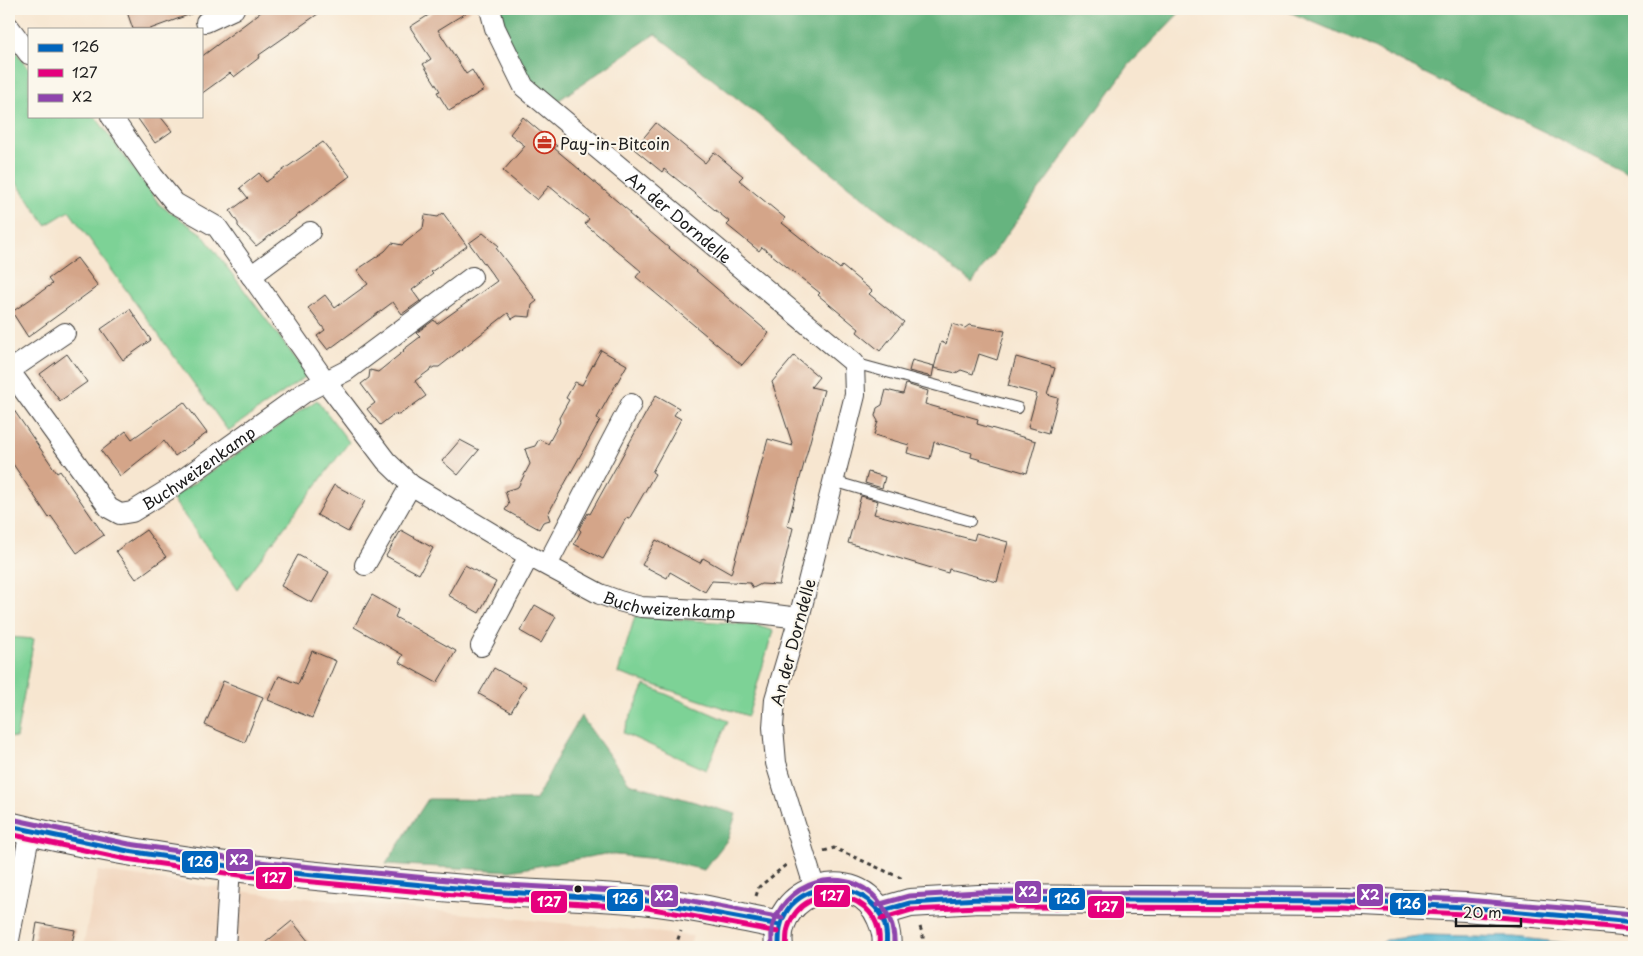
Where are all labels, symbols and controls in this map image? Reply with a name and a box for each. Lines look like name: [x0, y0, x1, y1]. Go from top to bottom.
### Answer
legend: [28, 28, 202, 118]
text: 126: [72, 34, 99, 57]
text: 127: [72, 60, 98, 83]
text: X2: [72, 84, 93, 107]
office icon: Pay-in-Bitcoin: [532, 131, 556, 155]
place label: Pay-in-Bitcoin: [560, 131, 670, 155]
street label: An der Dorndelle: [621, 166, 738, 268]
street label: Buchweizenkamp: [137, 420, 260, 515]
street label: An der Dorndelle: [763, 575, 821, 708]
street label: Buchweizenkamp: [600, 584, 736, 624]
line badge: X2: [225, 848, 254, 872]
text: X2: [228, 849, 249, 870]
line badge: 126: [181, 850, 219, 874]
text: 126: [187, 851, 213, 872]
line badge: 127: [255, 866, 293, 890]
text: 127: [262, 867, 286, 888]
line badge: X2: [1014, 880, 1042, 904]
text: X2: [1017, 881, 1038, 902]
line badge: X2: [1356, 883, 1384, 907]
unlabelled marker: [573, 884, 583, 894]
line badge: X2: [650, 884, 679, 908]
line badge: 127: [813, 884, 851, 908]
text: X2: [1359, 884, 1380, 905]
text: X2: [653, 885, 674, 906]
text: 127: [820, 885, 844, 906]
line badge: 126: [1048, 887, 1086, 911]
line badge: 126: [606, 888, 644, 912]
text: 126: [612, 888, 638, 909]
text: 126: [1054, 888, 1080, 909]
line badge: 127: [530, 890, 568, 914]
text: 127: [537, 891, 561, 912]
line badge: 126: [1389, 892, 1427, 916]
text: 126: [1395, 893, 1421, 914]
line badge: 127: [1087, 895, 1125, 919]
text: 127: [1094, 896, 1118, 917]
scale bar: [1456, 896, 1520, 928]
text: 20 m: [1463, 900, 1502, 923]

